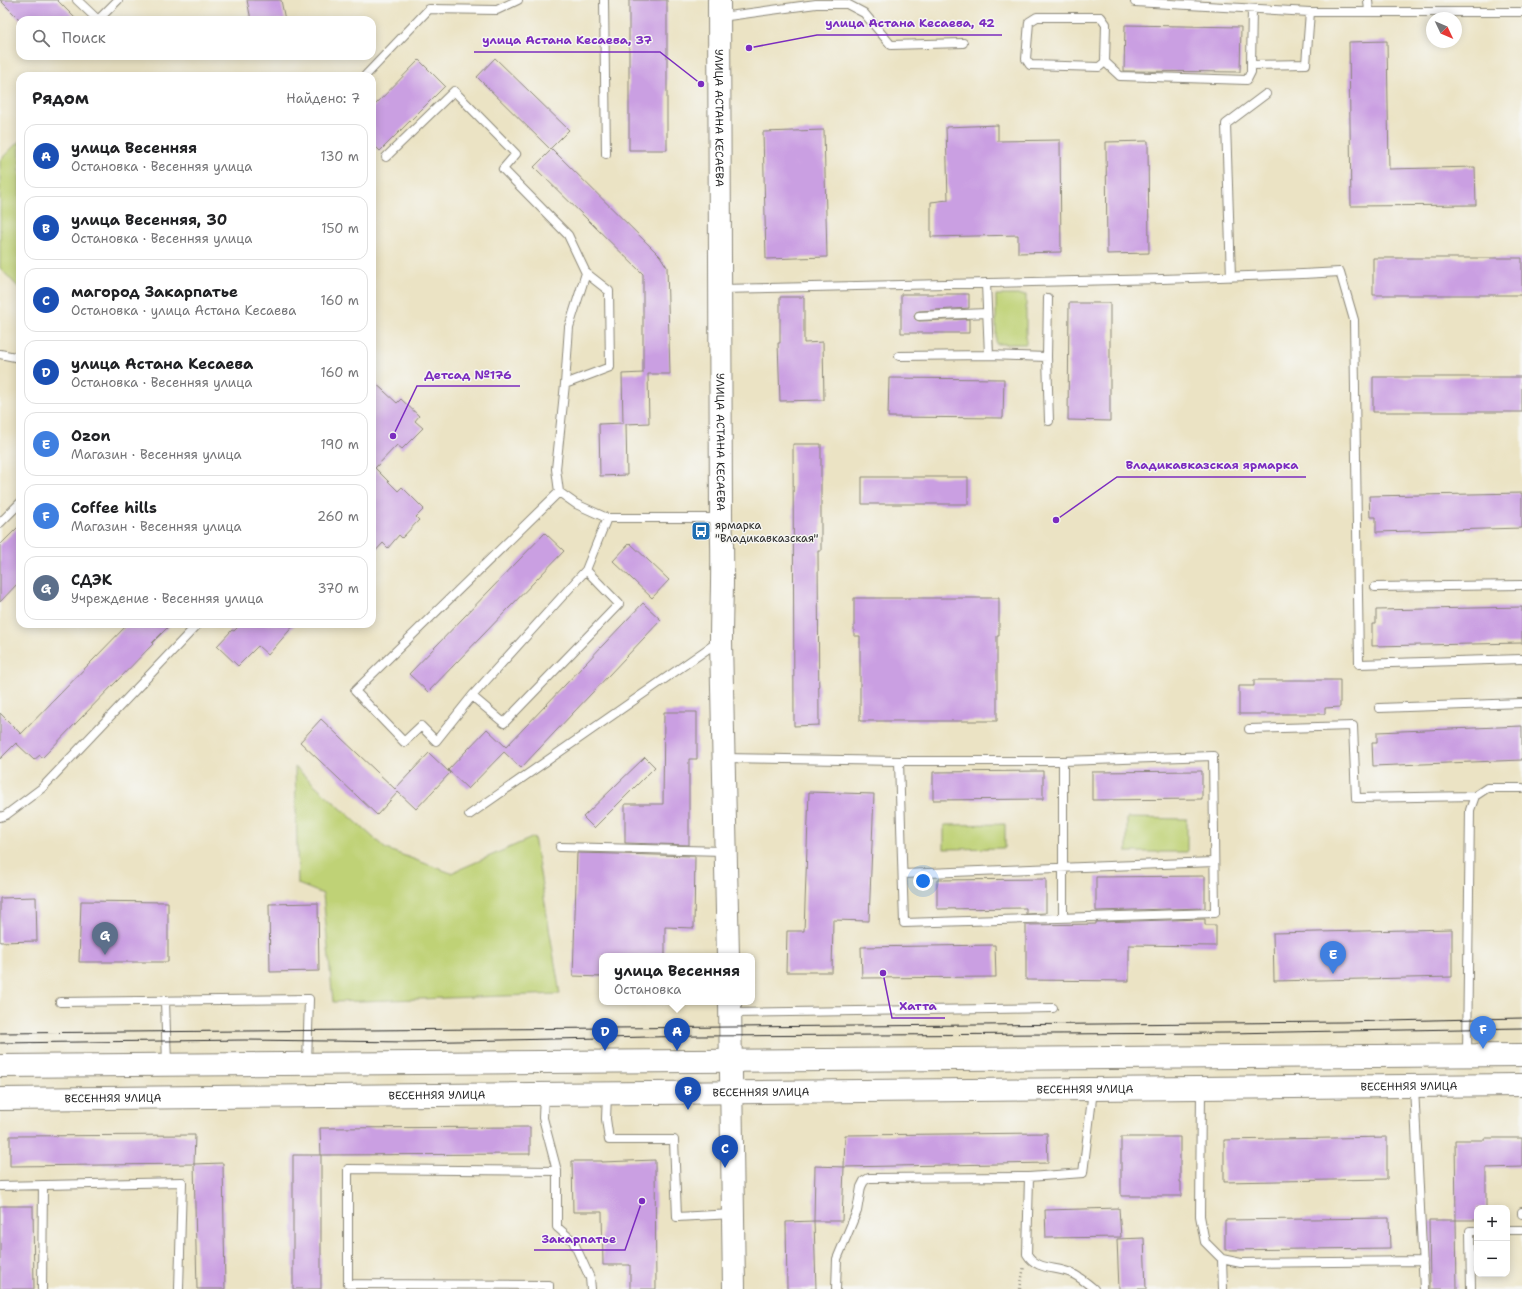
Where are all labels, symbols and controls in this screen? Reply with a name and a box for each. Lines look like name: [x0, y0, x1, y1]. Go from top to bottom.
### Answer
callout: улица Астана Кесаева, 42: [817, 11, 1002, 35]
north arrow: [1426, 12, 1462, 48]
text: улица Астана Кесаева, 42: [825, 15, 995, 31]
search box: [16, 16, 376, 60]
icon: search: [30, 27, 52, 49]
text: Поиск: [62, 28, 106, 48]
callout: улица Астана Кесаева, 37: [474, 28, 660, 52]
text: улица Астана Кесаева, 37: [482, 32, 652, 48]
street label: УЛИЦА АСТАНА КЕСАЕВА: [712, 49, 727, 187]
text: Рядом: [32, 87, 89, 109]
text: Найдено: 7: [286, 90, 360, 107]
text: улица Весенняя: [71, 138, 197, 158]
text: A: [41, 148, 51, 165]
text: 130 m: [321, 148, 359, 165]
text: Остановка · Весенняя улица: [71, 158, 252, 175]
text: улица Весенняя, 30: [71, 210, 227, 230]
text: B: [42, 220, 50, 237]
text: 150 m: [321, 220, 359, 237]
text: Остановка · Весенняя улица: [71, 230, 252, 247]
text: магород Закарпатье: [71, 282, 238, 302]
text: C: [42, 292, 50, 309]
text: 160 m: [321, 292, 359, 309]
text: Остановка · улица Астана Кесаева: [71, 302, 296, 319]
text: улица Астана Кесаева: [71, 354, 253, 374]
callout: Детсад №176: [417, 362, 520, 386]
text: D: [41, 364, 51, 381]
text: 160 m: [321, 364, 359, 381]
text: Детсад №176: [424, 367, 512, 383]
street label: УЛИЦА АСТАНА КЕСАЕВА: [713, 373, 728, 511]
text: Остановка · Весенняя улица: [71, 374, 252, 391]
text: Ozon: [71, 426, 111, 446]
text: E: [42, 436, 50, 453]
text: 190 m: [320, 436, 359, 453]
text: Магазин · Весенняя улица: [71, 446, 242, 463]
callout: Владикавказская ярмарка: [1117, 453, 1306, 477]
text: Владикавказская ярмарка: [1126, 457, 1299, 473]
text: Coffee hills: [71, 498, 157, 518]
text: F: [42, 508, 50, 525]
text: 260 m: [317, 508, 359, 525]
text: Магазин · Весенняя улица: [71, 518, 242, 535]
place label: ярмарка "Владикавказская": [715, 518, 818, 546]
bus stop icon: ярмарка "Владикавказская": [690, 520, 712, 542]
text: СДЭК: [71, 570, 112, 590]
text: G: [41, 580, 51, 597]
text: 370 m: [317, 580, 359, 597]
text: Учреждение · Весенняя улица: [71, 590, 263, 607]
your location: [913, 871, 933, 891]
pin: G: [92, 922, 118, 955]
pin: E: [1320, 941, 1346, 974]
popup: [599, 953, 755, 1005]
text: улица Весенняя: [614, 961, 740, 981]
text: Остановка: [614, 981, 681, 998]
callout: Хатта: [892, 994, 945, 1018]
text: Хатта: [899, 998, 938, 1014]
pin: F: [1470, 1016, 1496, 1049]
pin: D: [592, 1018, 618, 1051]
pin: A: [664, 1018, 690, 1051]
pin: B: [675, 1077, 701, 1110]
street label: ВЕСЕННЯЯ УЛИЦА: [1360, 1078, 1458, 1094]
street label: ВЕСЕННЯЯ УЛИЦА: [1036, 1081, 1134, 1097]
street label: ВЕСЕННЯЯ УЛИЦА: [712, 1084, 810, 1100]
street label: ВЕСЕННЯЯ УЛИЦА: [388, 1087, 486, 1103]
street label: ВЕСЕННЯЯ УЛИЦА: [64, 1090, 162, 1106]
pin: C: [712, 1135, 738, 1168]
map controls: [1474, 1205, 1510, 1277]
button: +: [1474, 1205, 1510, 1241]
callout: Закарпатье: [534, 1226, 625, 1250]
text: Закарпатье: [542, 1231, 616, 1247]
button: −: [1474, 1241, 1510, 1277]

